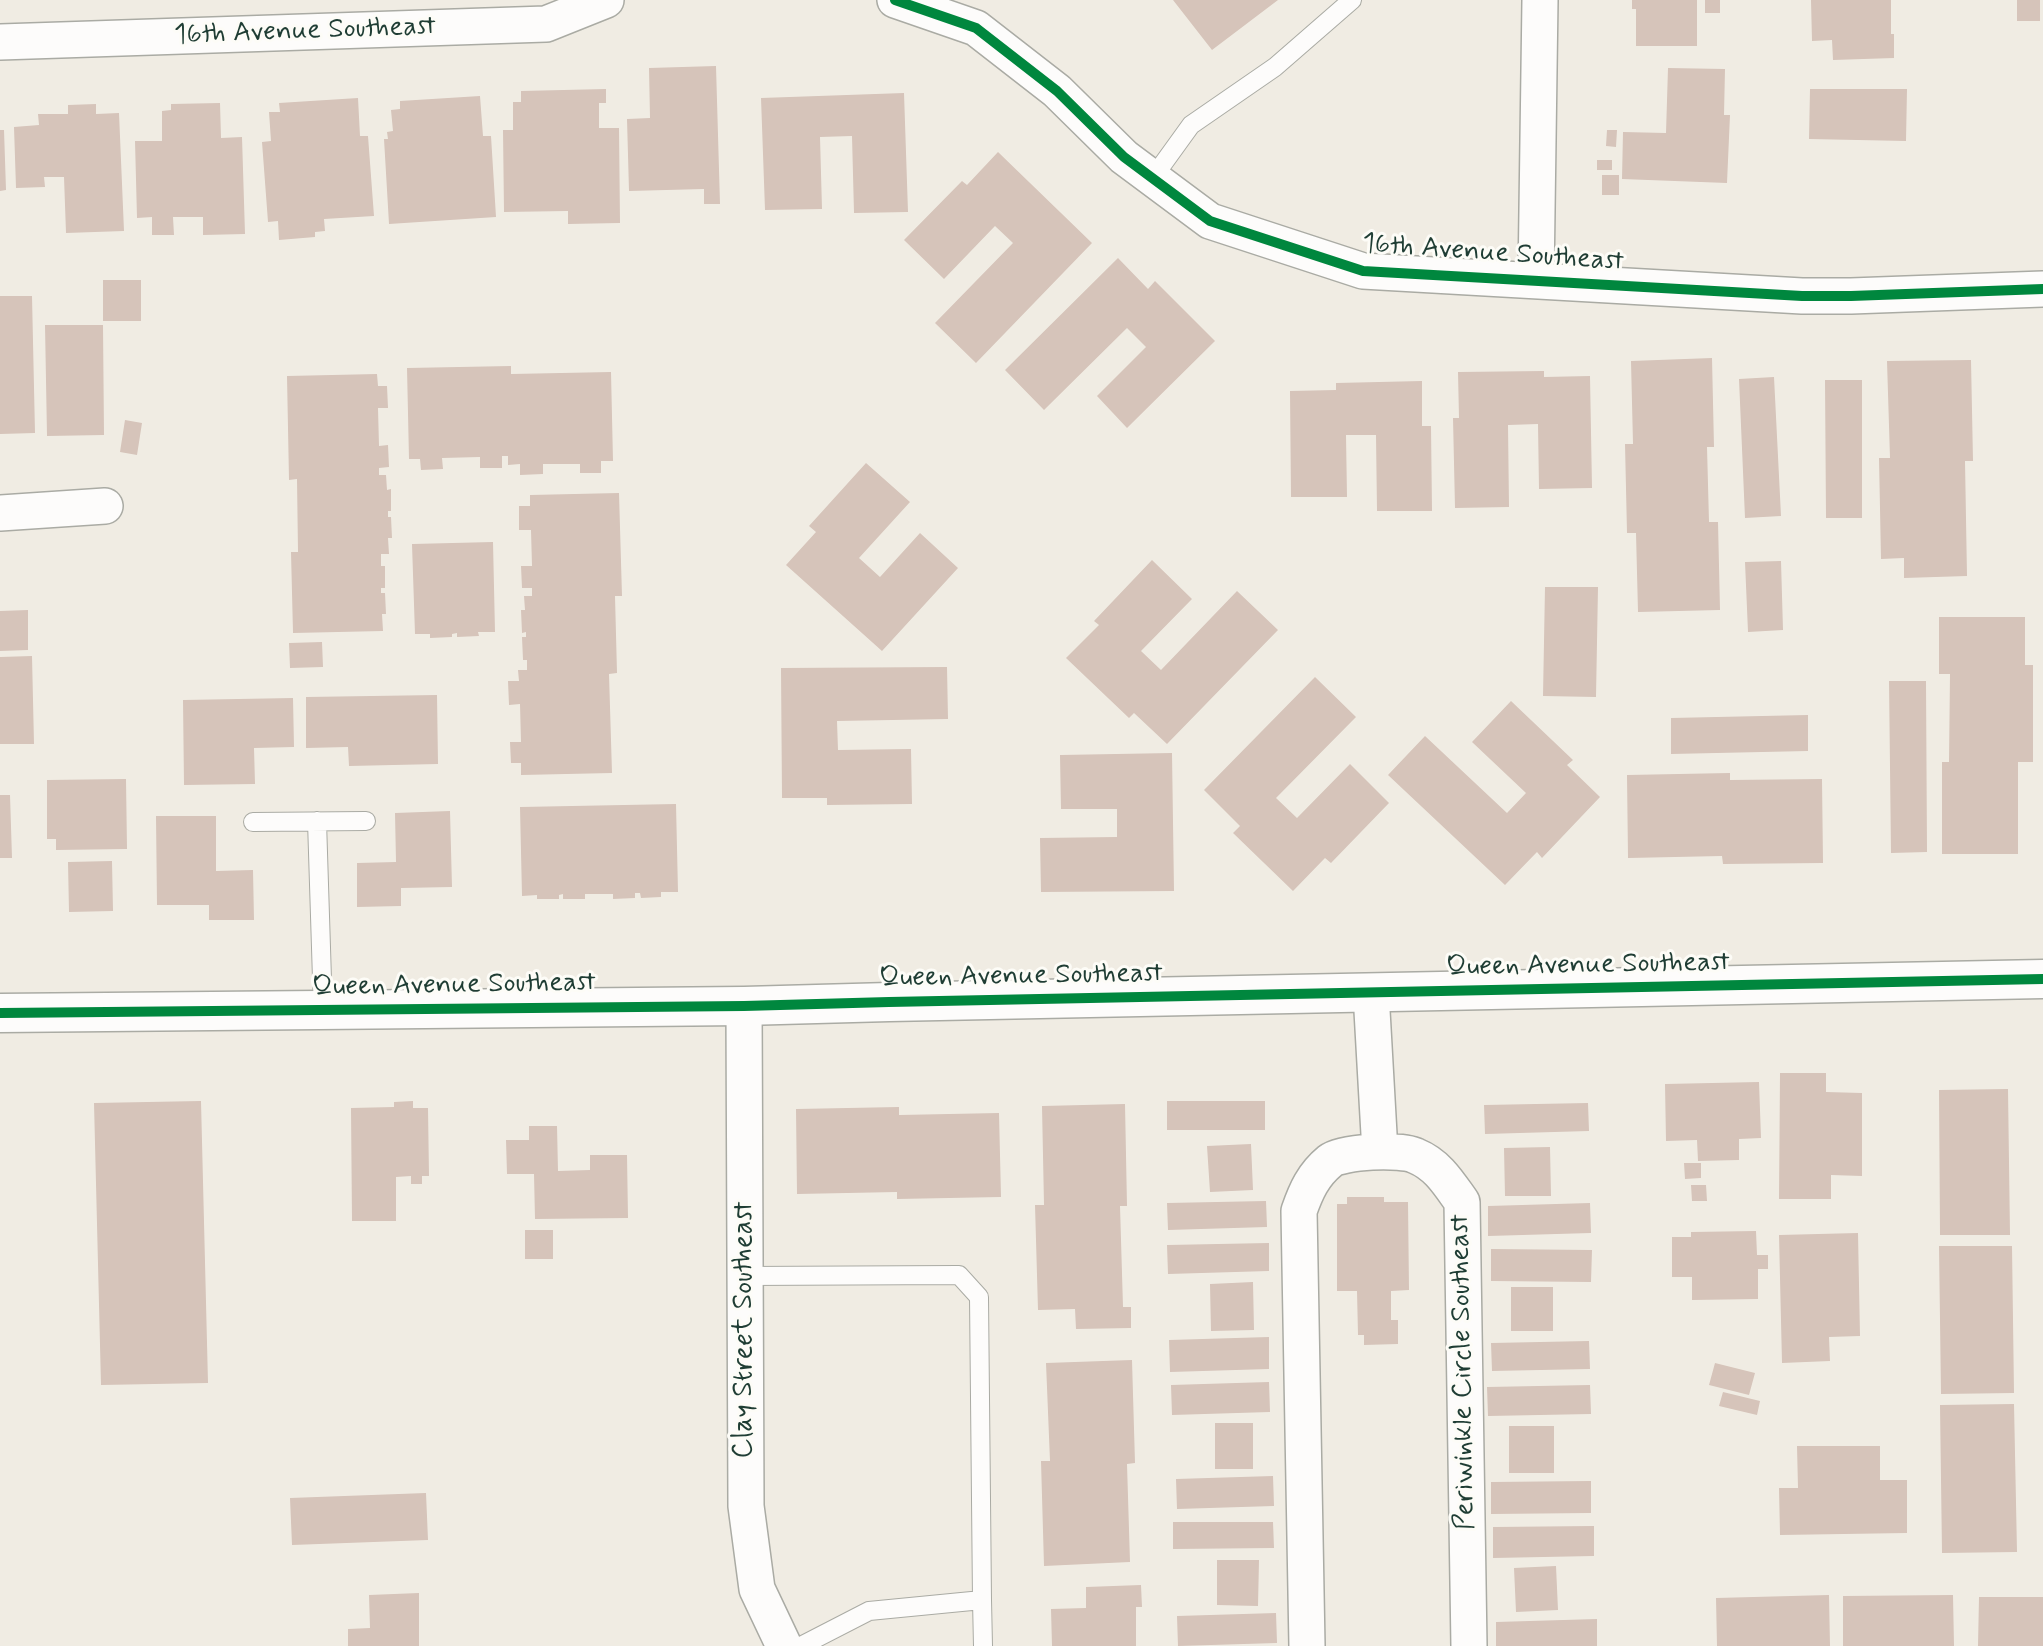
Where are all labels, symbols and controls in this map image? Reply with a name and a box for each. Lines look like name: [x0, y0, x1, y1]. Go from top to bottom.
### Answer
street label: 16th Avenue Southeast: [173, 11, 437, 53]
street label: 16th Avenue Southeast: [1361, 228, 1625, 280]
street label: Queen Avenue Southeast: [1446, 947, 1730, 985]
street label: Queen Avenue Southeast: [879, 958, 1163, 996]
street label: Queen Avenue Southeast: [312, 967, 596, 1005]
street label: Clay Street Southeast: [728, 1202, 762, 1458]
street label: Periwinkle Circle Southeast: [1444, 1214, 1484, 1530]

